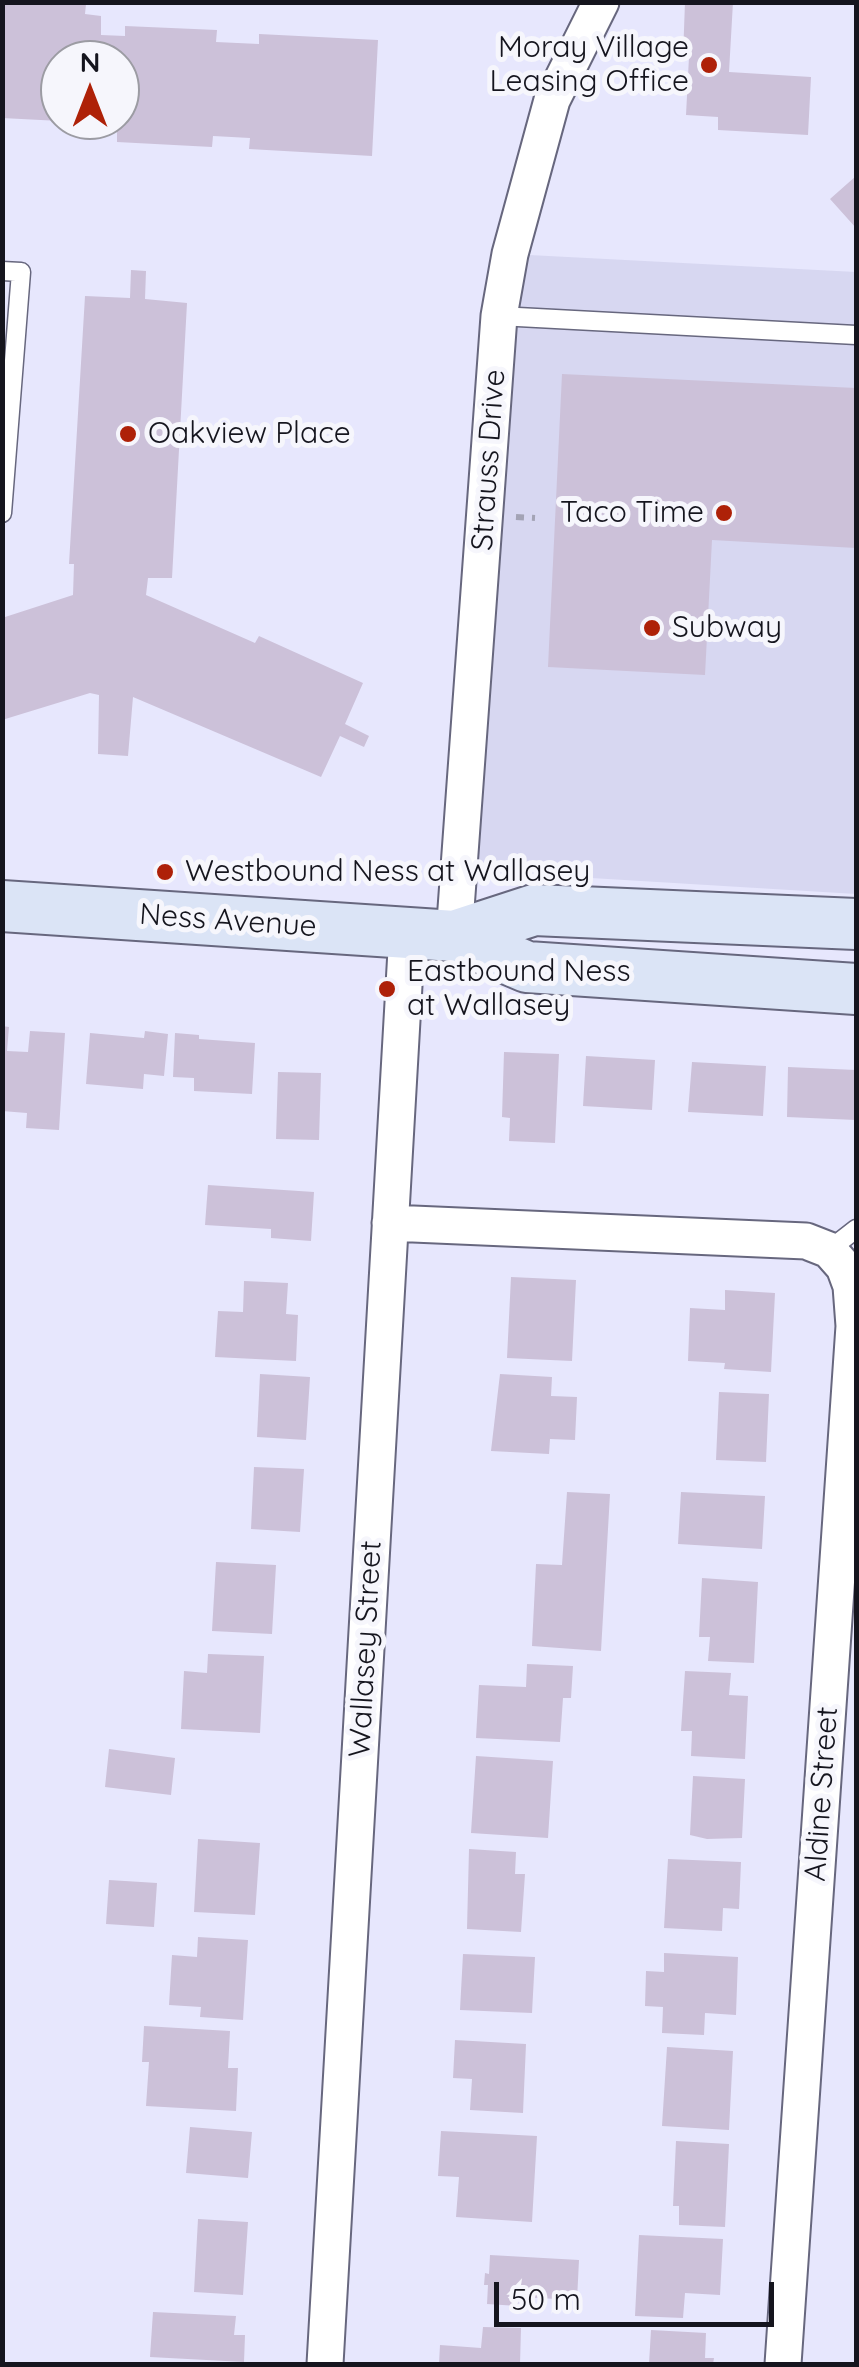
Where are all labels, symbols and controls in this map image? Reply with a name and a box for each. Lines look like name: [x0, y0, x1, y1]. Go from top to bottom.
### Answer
place label: Moray Village Leasing Office: [490, 30, 689, 100]
north arrow: [40, 40, 140, 140]
text: N: [80, 44, 100, 79]
marker: Moray Village Leasing Office: [698, 54, 720, 76]
street label: Strauss Drive: [465, 368, 513, 552]
place label: Oakview Place: [148, 416, 351, 452]
marker: Oakview Place: [117, 423, 139, 445]
place label: Taco Time: [560, 495, 704, 531]
marker: Taco Time: [713, 502, 735, 524]
place label: Subway: [672, 610, 782, 646]
marker: Subway: [641, 617, 663, 639]
place label: Westbound Ness at Wallasey: [185, 854, 590, 890]
marker: Westbound Ness at Wallasey: [154, 861, 176, 883]
street label: Ness Avenue: [138, 897, 318, 945]
place label: Eastbound Ness at Wallasey: [407, 954, 630, 1024]
marker: Eastbound Ness at Wallasey: [376, 978, 398, 1000]
street label: Wallasey Street: [342, 1540, 390, 1758]
street label: Aldine Street: [798, 1705, 846, 1883]
scale bar: [499, 2262, 779, 2324]
text: 50 m: [511, 2280, 581, 2318]

